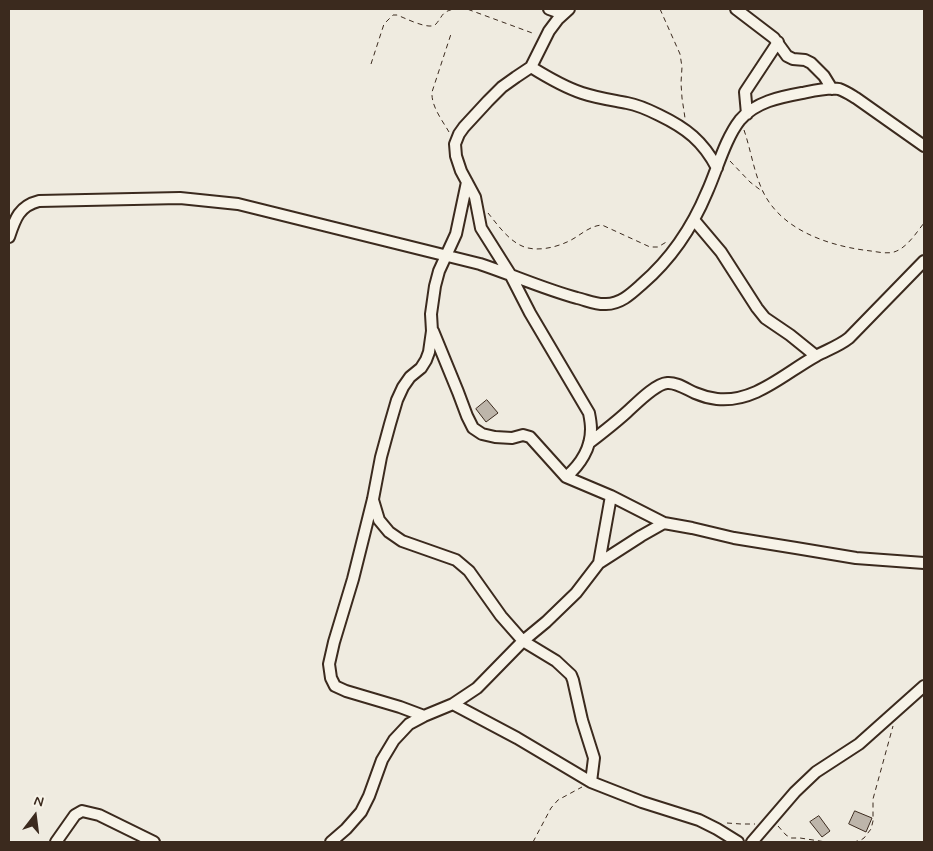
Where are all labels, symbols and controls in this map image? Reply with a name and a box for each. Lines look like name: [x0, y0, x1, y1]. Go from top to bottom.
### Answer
north arrow: [10, 791, 60, 841]
text: N: [32, 792, 46, 811]

